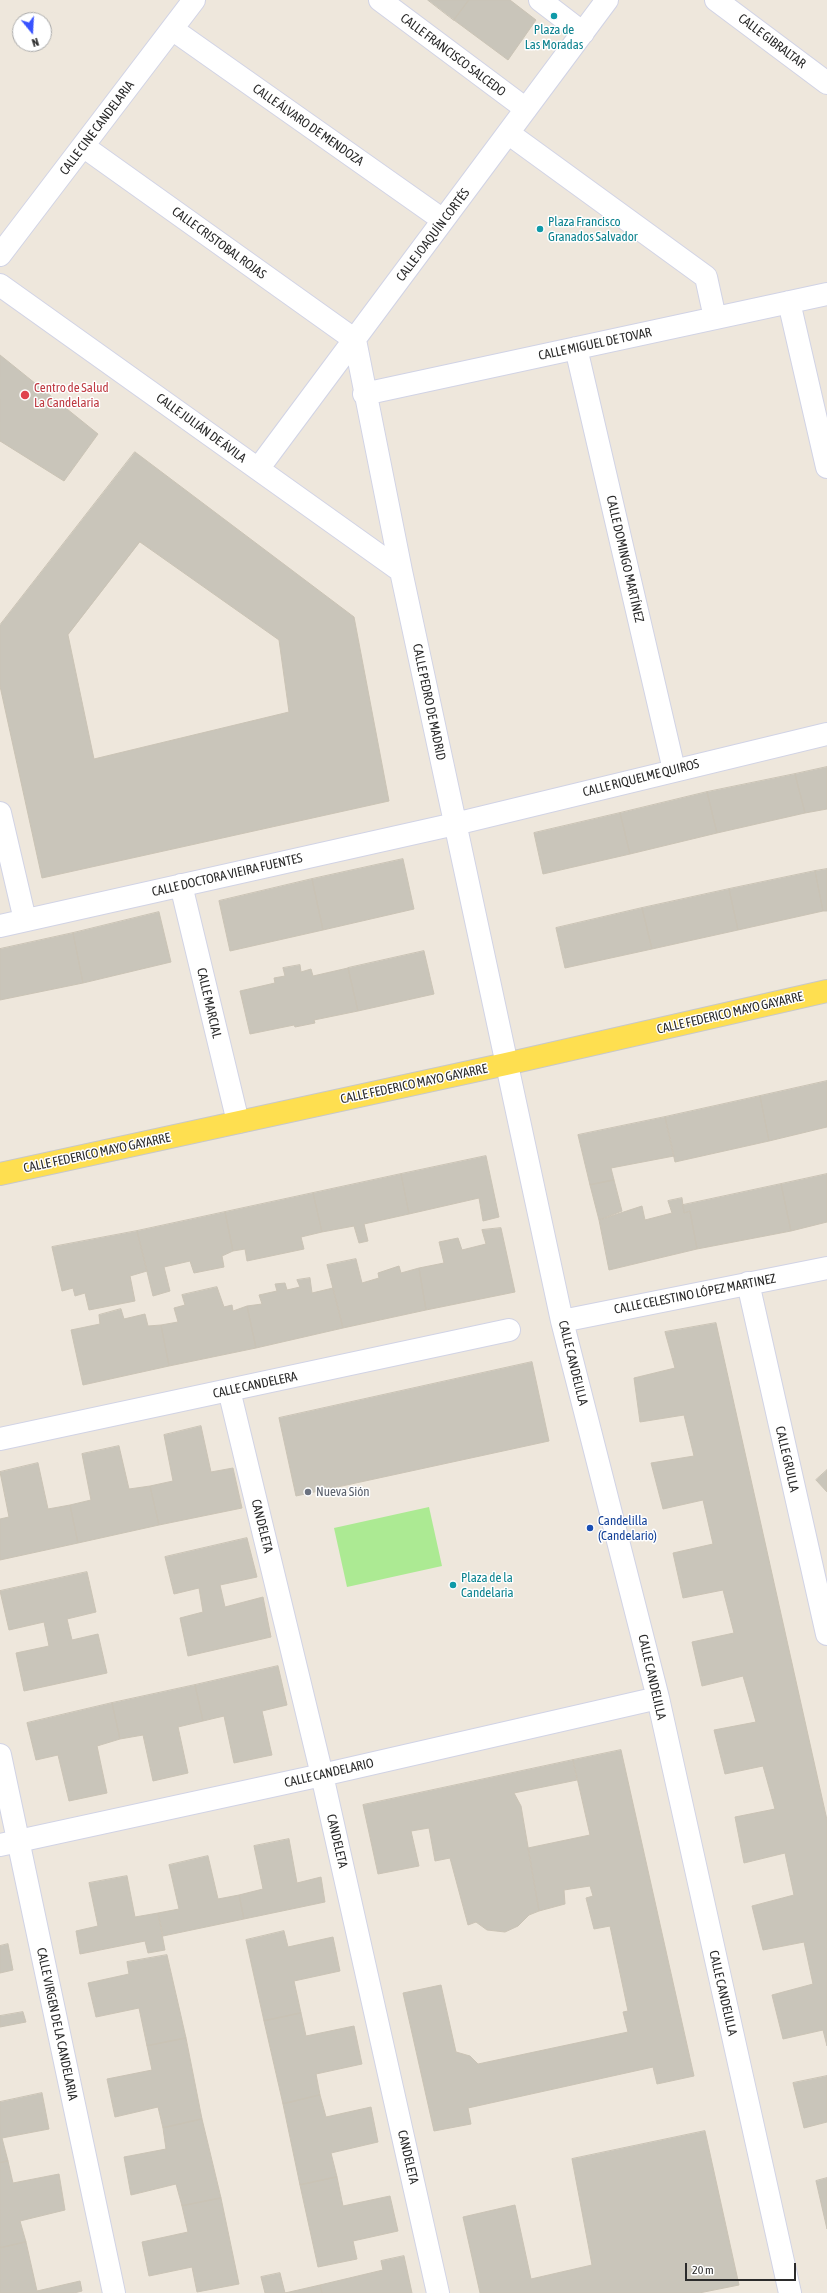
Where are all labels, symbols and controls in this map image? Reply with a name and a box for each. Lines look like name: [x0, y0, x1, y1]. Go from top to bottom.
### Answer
street label: CALLE FRANCISCO SALCEDO: [397, 10, 509, 100]
street label: CALLE GIBRALTAR: [735, 10, 809, 72]
marker: Plaza de Las Moradas: [549, 11, 559, 21]
north arrow: [12, 12, 52, 52]
place label: Plaza de Las Moradas: [525, 22, 583, 53]
text: N: [30, 36, 40, 49]
street label: CALLE CINE CANDELARIA: [56, 78, 138, 178]
street label: CALLE ÁLVARO DE MENDOZA: [250, 81, 366, 169]
street label: CALLE JOAQUÍN CORTÉS: [393, 186, 473, 284]
street label: CALLE CRISTOBAL ROJAS: [169, 204, 269, 282]
place label: Plaza Francisco Granados Salvador: [548, 214, 638, 245]
marker: Plaza Francisco Granados Salvador: [535, 224, 545, 234]
street label: CALLE MIGUEL DE TOVAR: [537, 324, 653, 364]
place label: Centro de Salud La Candelaria: [34, 380, 109, 411]
marker: Centro de Salud La Candelaria: [19, 389, 31, 401]
street label: CALLE JULIÁN DE ÁVILA: [153, 390, 249, 466]
street label: CALLE DOMINGO MARTÍNEZ: [603, 494, 647, 624]
street label: CALLE PEDRO DE MADRID: [409, 642, 449, 762]
street label: CALLE RIQUELME QUIROS: [581, 756, 701, 800]
street label: CALLE DOCTORA VIEIRA FUENTES: [150, 850, 304, 900]
street label: CALLE MARCIAL: [193, 966, 225, 1040]
street label: CALLE FEDERICO MAYO GAYARRE: [655, 989, 805, 1037]
street label: CALLE FEDERICO MAYO GAYARRE: [339, 1061, 489, 1107]
street label: CALLE FEDERICO MAYO GAYARRE: [22, 1130, 172, 1176]
street label: CALLE CELESTINO LÓPEZ MARTINEZ: [613, 1271, 777, 1317]
street label: CALLE CANDELILLA: [555, 1319, 591, 1407]
street label: CALLE CANDELERA: [211, 1368, 299, 1402]
street label: CALLE GRULLA: [772, 1425, 802, 1493]
place label: Nueva Sión: [316, 1484, 370, 1500]
marker: Nueva Sión: [303, 1487, 313, 1497]
street label: CANDELETA: [248, 1498, 276, 1554]
place label: Candelilla (Candelario): [598, 1513, 657, 1544]
marker: Candelilla (Candelario): [585, 1523, 595, 1533]
place label: Plaza de la Candelaria: [461, 1570, 514, 1601]
marker: Plaza de la Candelaria: [448, 1580, 458, 1590]
street label: CALLE CANDELILLA: [635, 1633, 669, 1721]
street label: CALLE CANDELARIO: [283, 1755, 375, 1791]
street label: CANDELETA: [323, 1813, 351, 1869]
street label: CALLE VIRGEN DE LA CANDELARIA: [33, 1946, 81, 2102]
street label: CALLE CANDELILLA: [706, 1949, 740, 2037]
street label: CANDELETA: [394, 2129, 422, 2185]
scale bar: [687, 2255, 798, 2281]
text: 20 m: [692, 2263, 714, 2277]

